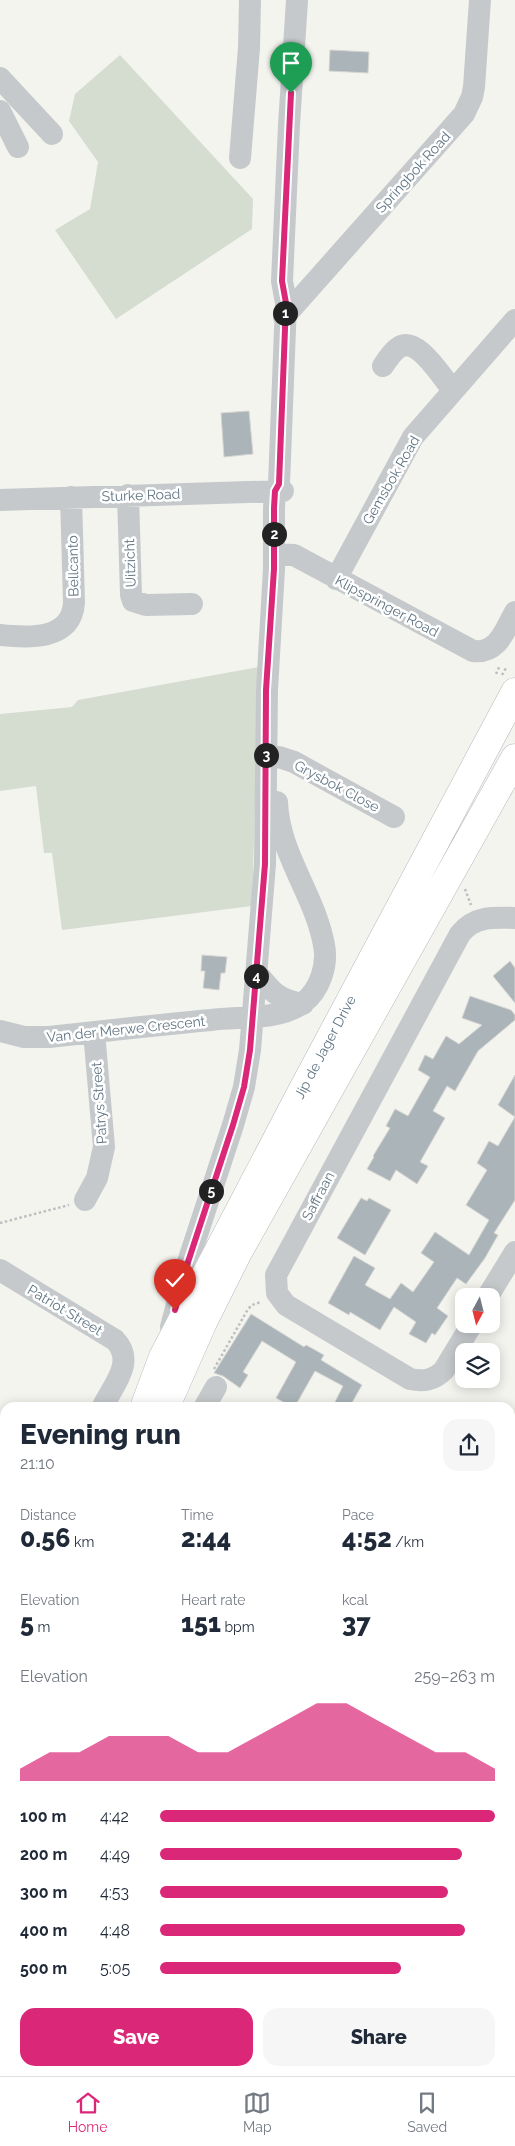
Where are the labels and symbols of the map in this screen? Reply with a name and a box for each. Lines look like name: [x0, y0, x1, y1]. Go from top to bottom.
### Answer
pin: [270, 42, 312, 93]
street label: Springbok Road: [372, 128, 454, 216]
pin: 1: [272, 300, 298, 326]
street label: Gemsbok Road: [359, 433, 423, 527]
street label: Sturke Road: [101, 486, 181, 504]
pin: 2: [262, 522, 286, 546]
street label: Bellcanto: [64, 535, 82, 597]
street label: Uitzicht: [121, 538, 139, 588]
street label: Klipspringer Road: [333, 572, 441, 640]
pin: 3: [254, 742, 278, 768]
street label: Grysbok Close: [292, 757, 382, 815]
pin: 4: [244, 964, 268, 988]
street label: Jip de Jager Drive: [291, 993, 359, 1101]
street label: Van der Merwe Crescent: [46, 1013, 206, 1045]
street label: Patrys Street: [88, 1061, 110, 1145]
street label: Saffraan: [299, 1169, 337, 1223]
pin: 5: [198, 1178, 224, 1204]
pin: [154, 1259, 196, 1310]
street label: Patriot Street: [25, 1281, 105, 1339]
north arrow: [455, 1288, 500, 1332]

